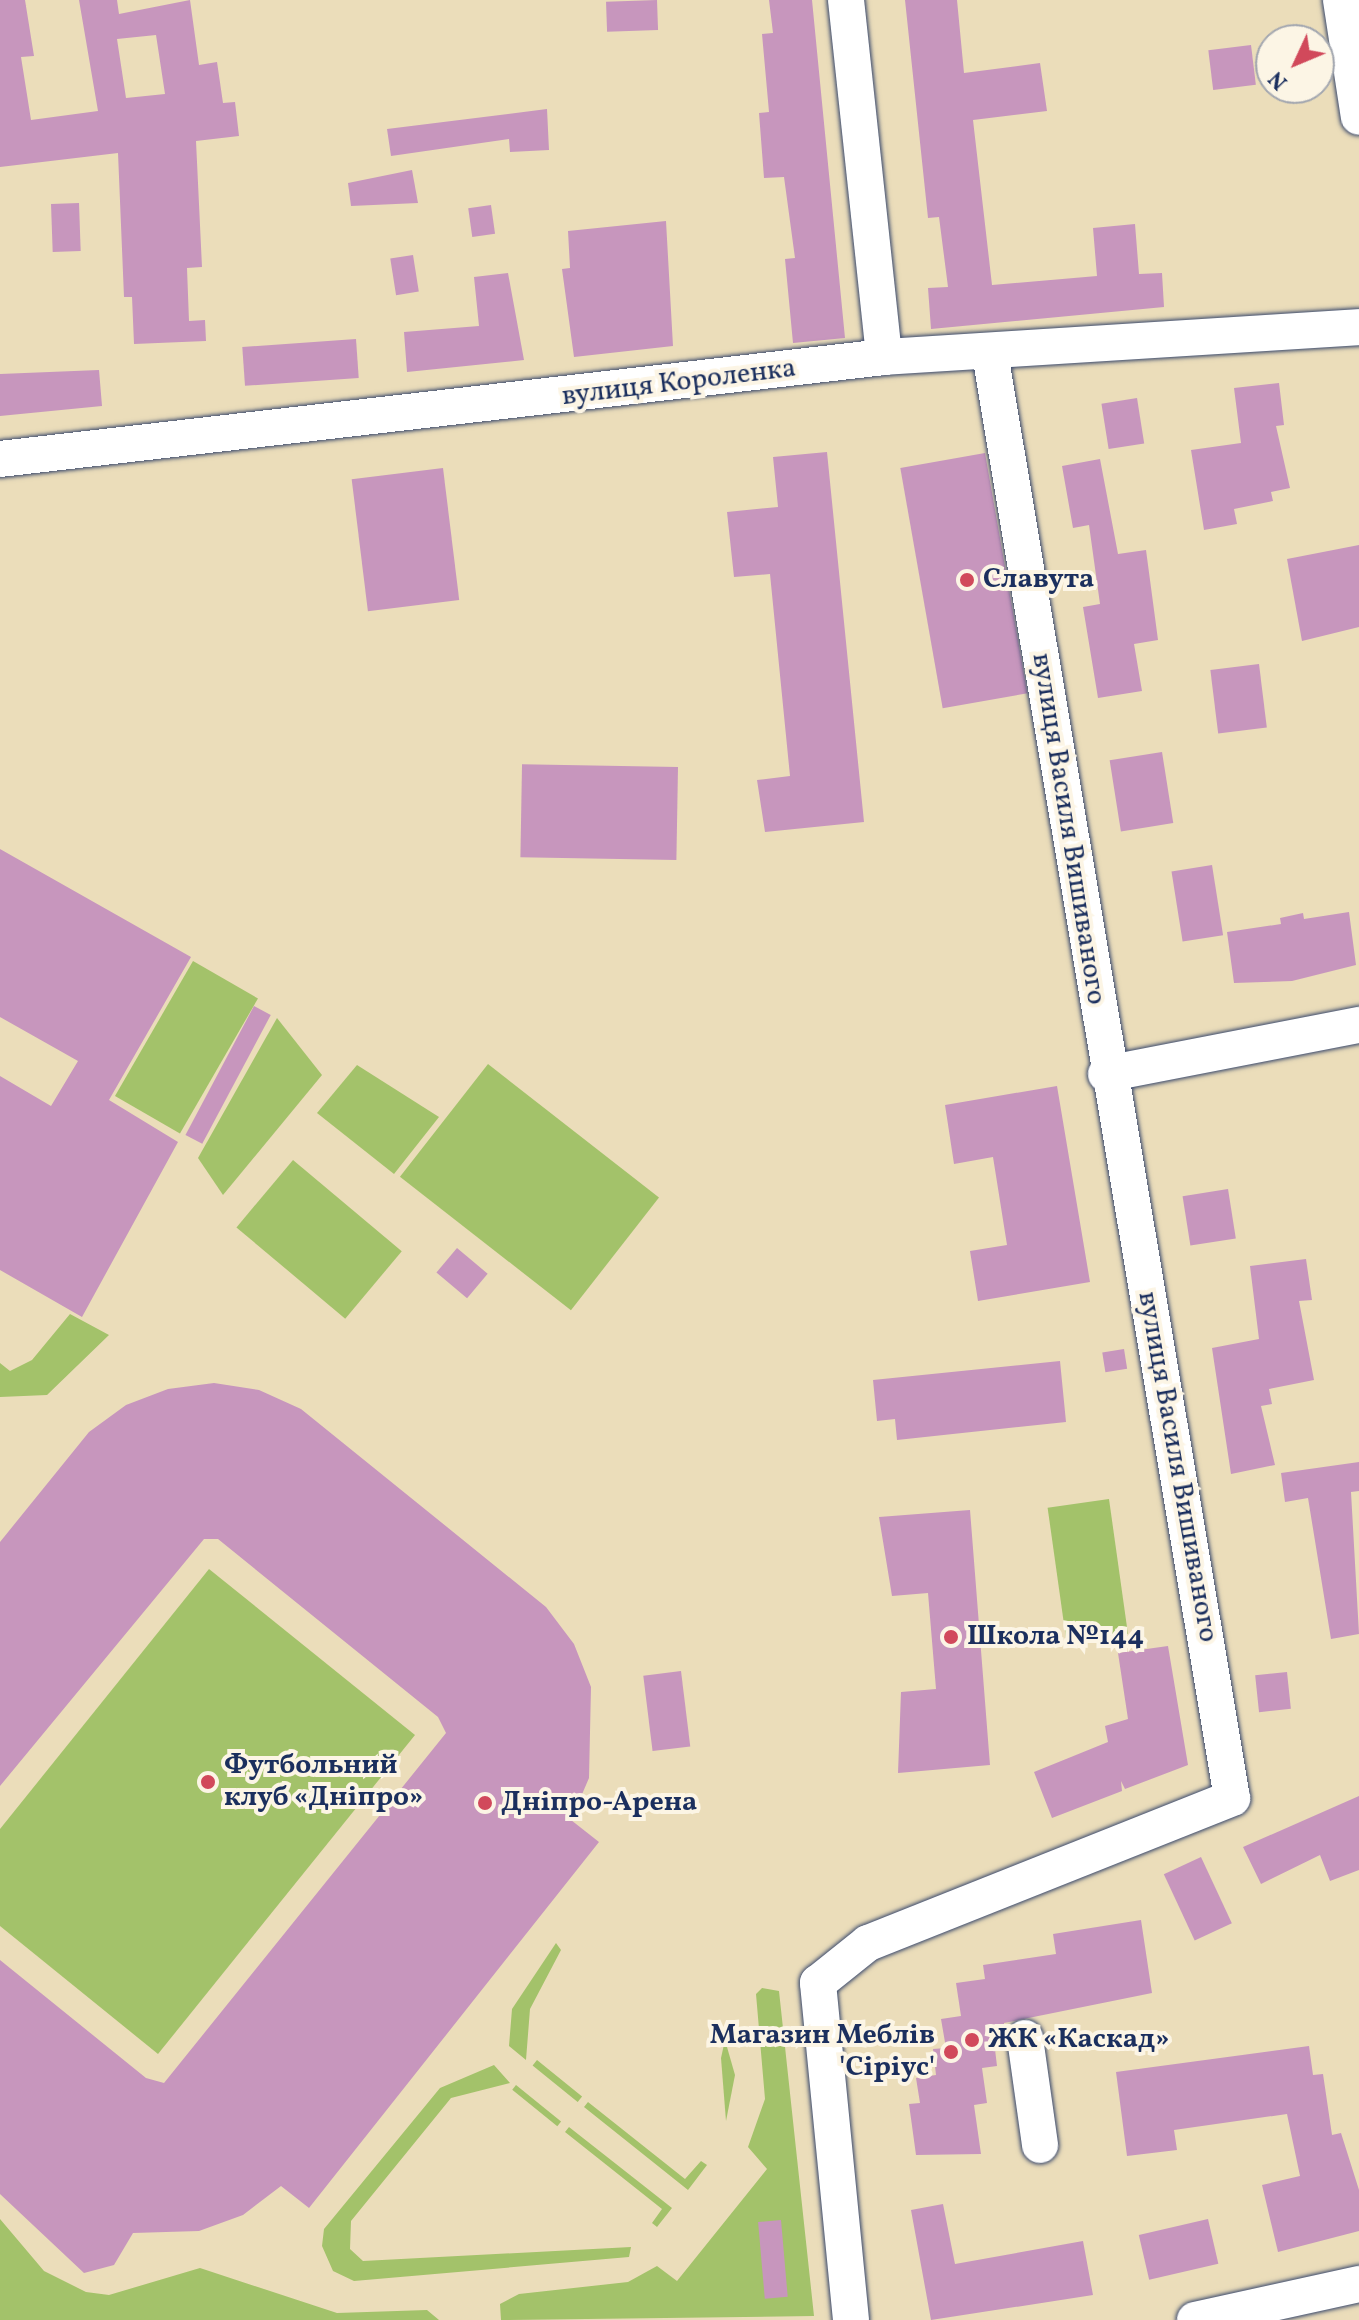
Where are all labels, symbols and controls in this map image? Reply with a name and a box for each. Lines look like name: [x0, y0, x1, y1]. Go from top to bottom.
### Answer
north arrow: [1255, 24, 1335, 104]
text: N: [1262, 63, 1296, 96]
street label: вулиця Короленка: [560, 352, 798, 414]
place label: Славута: [983, 563, 1094, 597]
marker: Славута: [958, 571, 976, 589]
street label: вулиця Василя Вишиваного: [1024, 651, 1112, 1007]
street label: вулиця Василя Вишиваного: [1130, 1289, 1224, 1645]
place label: Школа №144: [967, 1620, 1144, 1654]
marker: Школа №144: [942, 1628, 960, 1646]
place label: Футбольний клуб «Дніпро»: [224, 1749, 424, 1815]
marker: Футбольний клуб «Дніпро»: [199, 1773, 217, 1791]
place label: Дніпро-Арена: [501, 1786, 697, 1820]
marker: Дніпро-Арена: [476, 1794, 494, 1812]
place label: Магазин Меблів 'Сіріус': [710, 2019, 935, 2085]
place label: ЖК «Каскад»: [988, 2023, 1170, 2057]
marker: ЖК «Каскад»: [963, 2031, 981, 2049]
marker: Магазин Меблів 'Сіріус': [942, 2043, 960, 2061]

